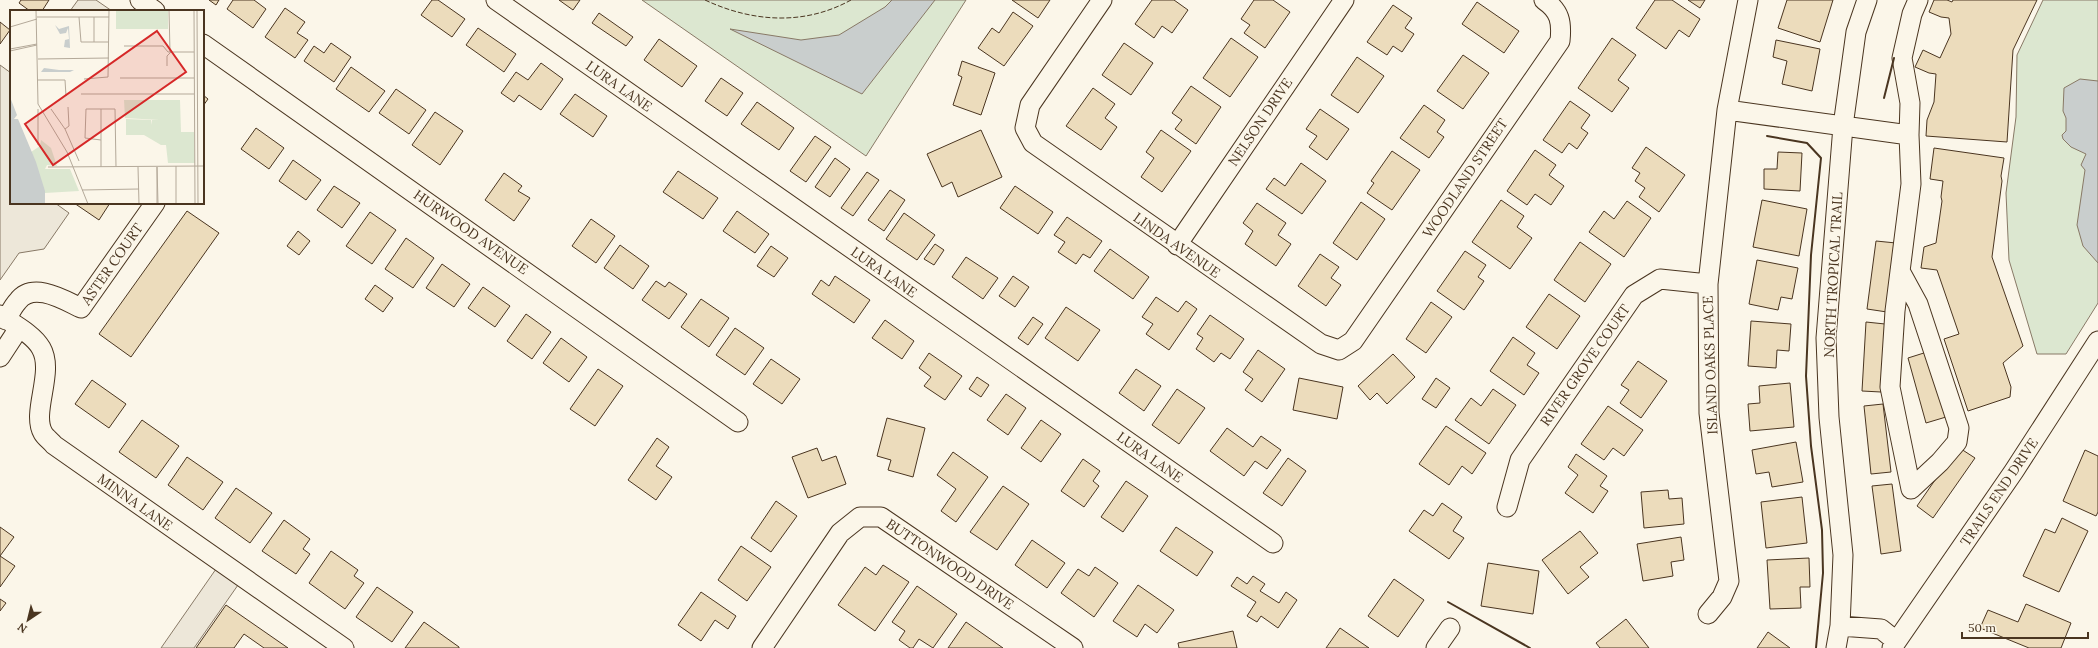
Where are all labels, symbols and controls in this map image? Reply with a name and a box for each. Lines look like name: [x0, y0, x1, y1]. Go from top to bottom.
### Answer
inset map: [10, 10, 204, 204]
street label: LURA LANE: [582, 57, 656, 116]
street label: NELSON DRIVE: [1224, 74, 1296, 169]
street label: WOODLAND STREET: [1418, 115, 1512, 241]
street label: HURWOOD AVENUE: [410, 186, 532, 279]
street label: NORTH TROPICAL TRAIL: [1820, 192, 1846, 358]
street label: LINDA AVENUE: [1130, 208, 1224, 282]
street label: ASTER COURT: [77, 220, 147, 309]
street label: LURA LANE: [847, 243, 921, 302]
street label: ISLAND OAKS PLACE: [1699, 295, 1721, 435]
street label: RIVER GROVE COURT: [1536, 300, 1634, 429]
street label: LURA LANE: [1113, 428, 1187, 487]
street label: TRAILS END DRIVE: [1956, 434, 2042, 550]
street label: MINNA LANE: [94, 469, 176, 535]
street label: BUTTONWOOD DRIVE: [883, 515, 1018, 614]
north arrow: [8, 600, 48, 640]
scale bar: [1962, 614, 2088, 640]
text: N: [14, 620, 30, 636]
text: 50 m: [1968, 620, 1996, 635]

